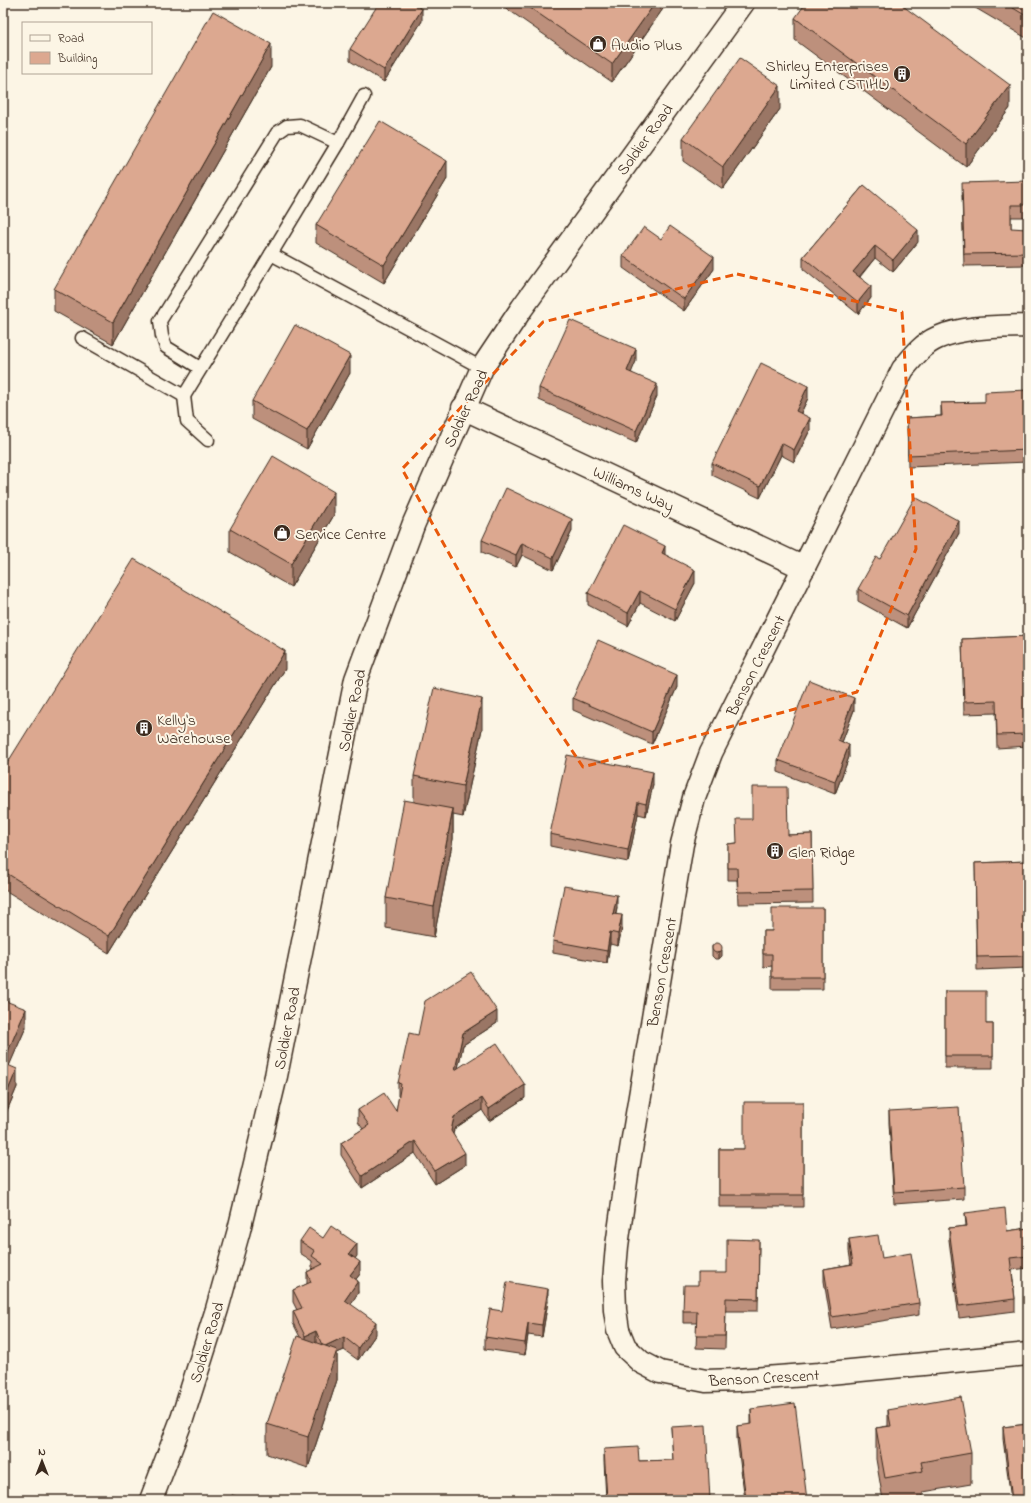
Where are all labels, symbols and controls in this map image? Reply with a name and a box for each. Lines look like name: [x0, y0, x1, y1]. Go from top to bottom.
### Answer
legend: [22, 22, 152, 74]
text: Road: [58, 30, 84, 48]
shop icon: Audio Plus: [588, 34, 608, 54]
place label: Audio Plus: [611, 34, 682, 58]
text: Building: [57, 50, 97, 69]
place label: Shirley Enterprises Limited (STIHL): [765, 55, 889, 97]
building icon: Shirley Enterprises Limited (STIHL): [892, 64, 912, 84]
street label: Soldier Road: [611, 99, 680, 181]
street label: Soldier Road: [438, 366, 495, 452]
street label: Williams Way: [588, 460, 678, 519]
shop icon: Service Centre: [272, 523, 292, 543]
place label: Service Centre: [295, 523, 387, 547]
street label: Benson Crescent: [720, 611, 793, 722]
street label: Soldier Road: [333, 667, 373, 754]
place label: Kelly's Warehouse: [157, 709, 231, 751]
building icon: Kelly's Warehouse: [134, 718, 154, 738]
building icon: Glen Ridge: [765, 841, 785, 861]
place label: Glen Ridge: [788, 841, 856, 865]
street label: Benson Crescent: [641, 915, 685, 1030]
street label: Soldier Road: [268, 985, 308, 1072]
street label: Soldier Road: [184, 1299, 232, 1386]
street label: Benson Crescent: [707, 1364, 821, 1394]
north arrow: [22, 1441, 62, 1481]
text: N: [38, 1444, 46, 1460]

